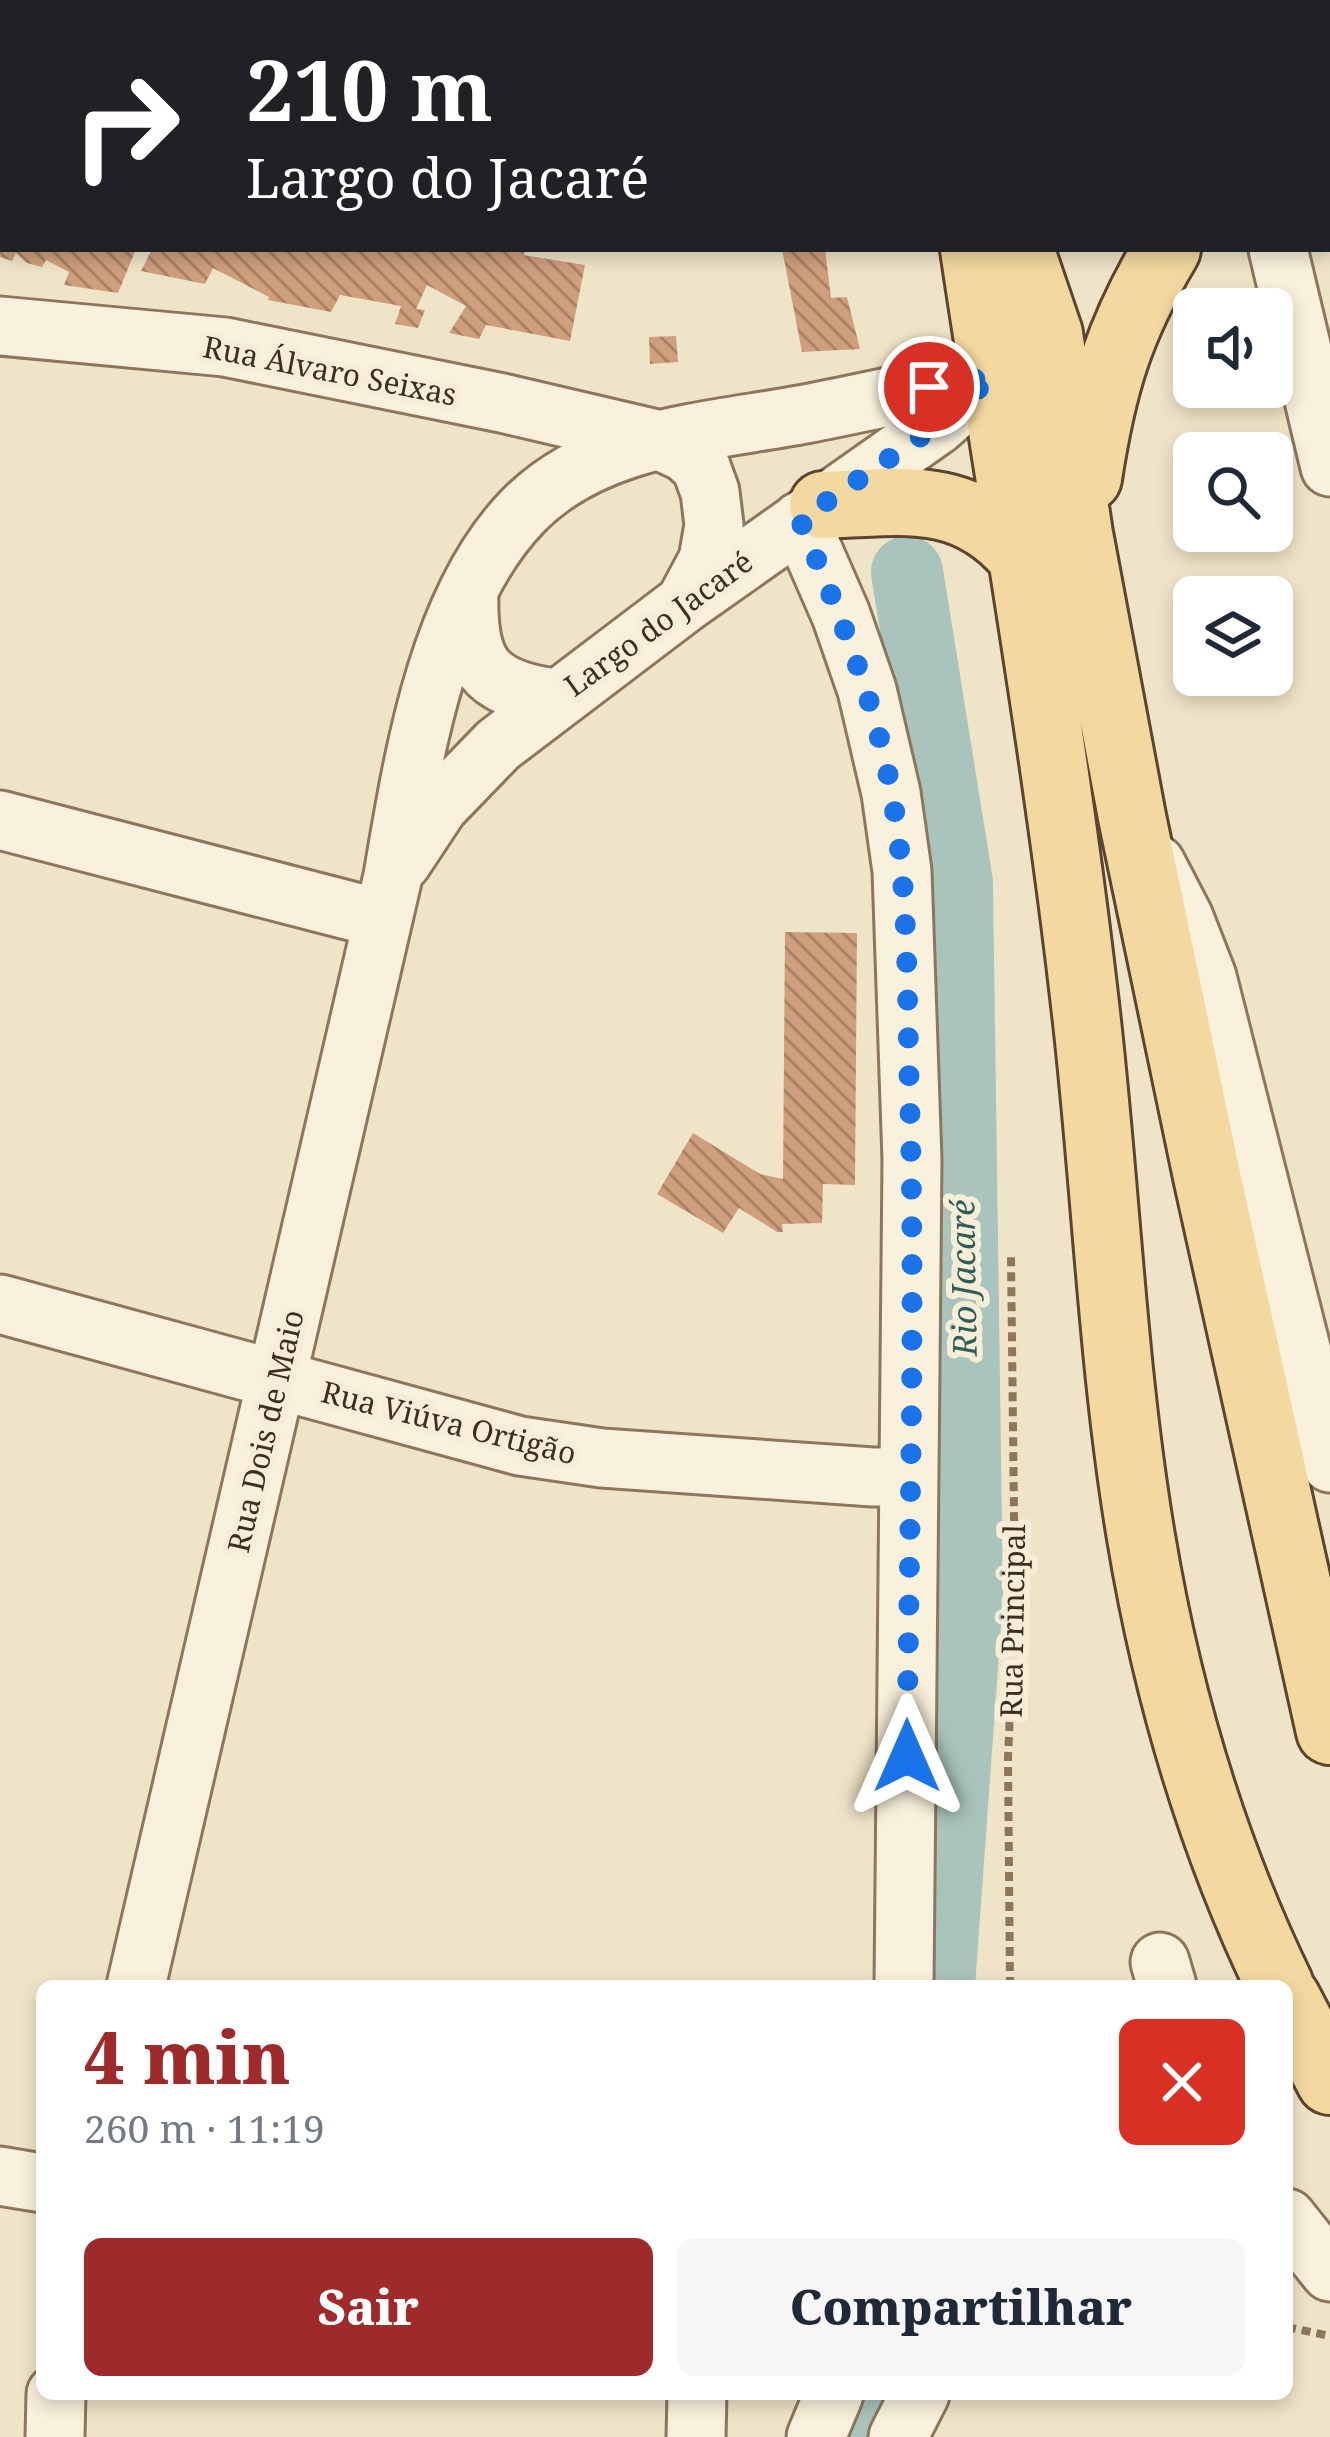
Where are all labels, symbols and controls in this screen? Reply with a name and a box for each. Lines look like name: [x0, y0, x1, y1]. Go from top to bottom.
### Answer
text: 210 m: [246, 31, 493, 146]
icon: right: [48, 48, 204, 204]
text: Largo do Jacaré: [246, 140, 649, 214]
map controls: [1173, 288, 1293, 696]
button: sound: [1173, 288, 1293, 408]
street label: Rua Álvaro Seixas: [200, 325, 460, 415]
pin: [878, 336, 980, 438]
icon: arrive: [896, 354, 962, 420]
button: search: [1173, 432, 1293, 552]
street label: Largo do Jacaré: [555, 541, 761, 705]
button: layers: [1173, 576, 1293, 696]
water label: Rio Jacaré: [939, 1199, 987, 1358]
street label: Rua Dois de Maio: [217, 1306, 313, 1556]
street label: Rua Viúva Ortigão: [317, 1371, 581, 1473]
street label: Rua Principal: [990, 1524, 1034, 1718]
position arrow: [844, 1693, 970, 1819]
text: 4 min: [84, 2007, 291, 2105]
button: close: [1119, 2019, 1245, 2145]
text: 260 m · 11:19: [84, 2101, 325, 2154]
button: Sair: [84, 2238, 653, 2376]
button: Compartilhar: [677, 2238, 1245, 2376]

